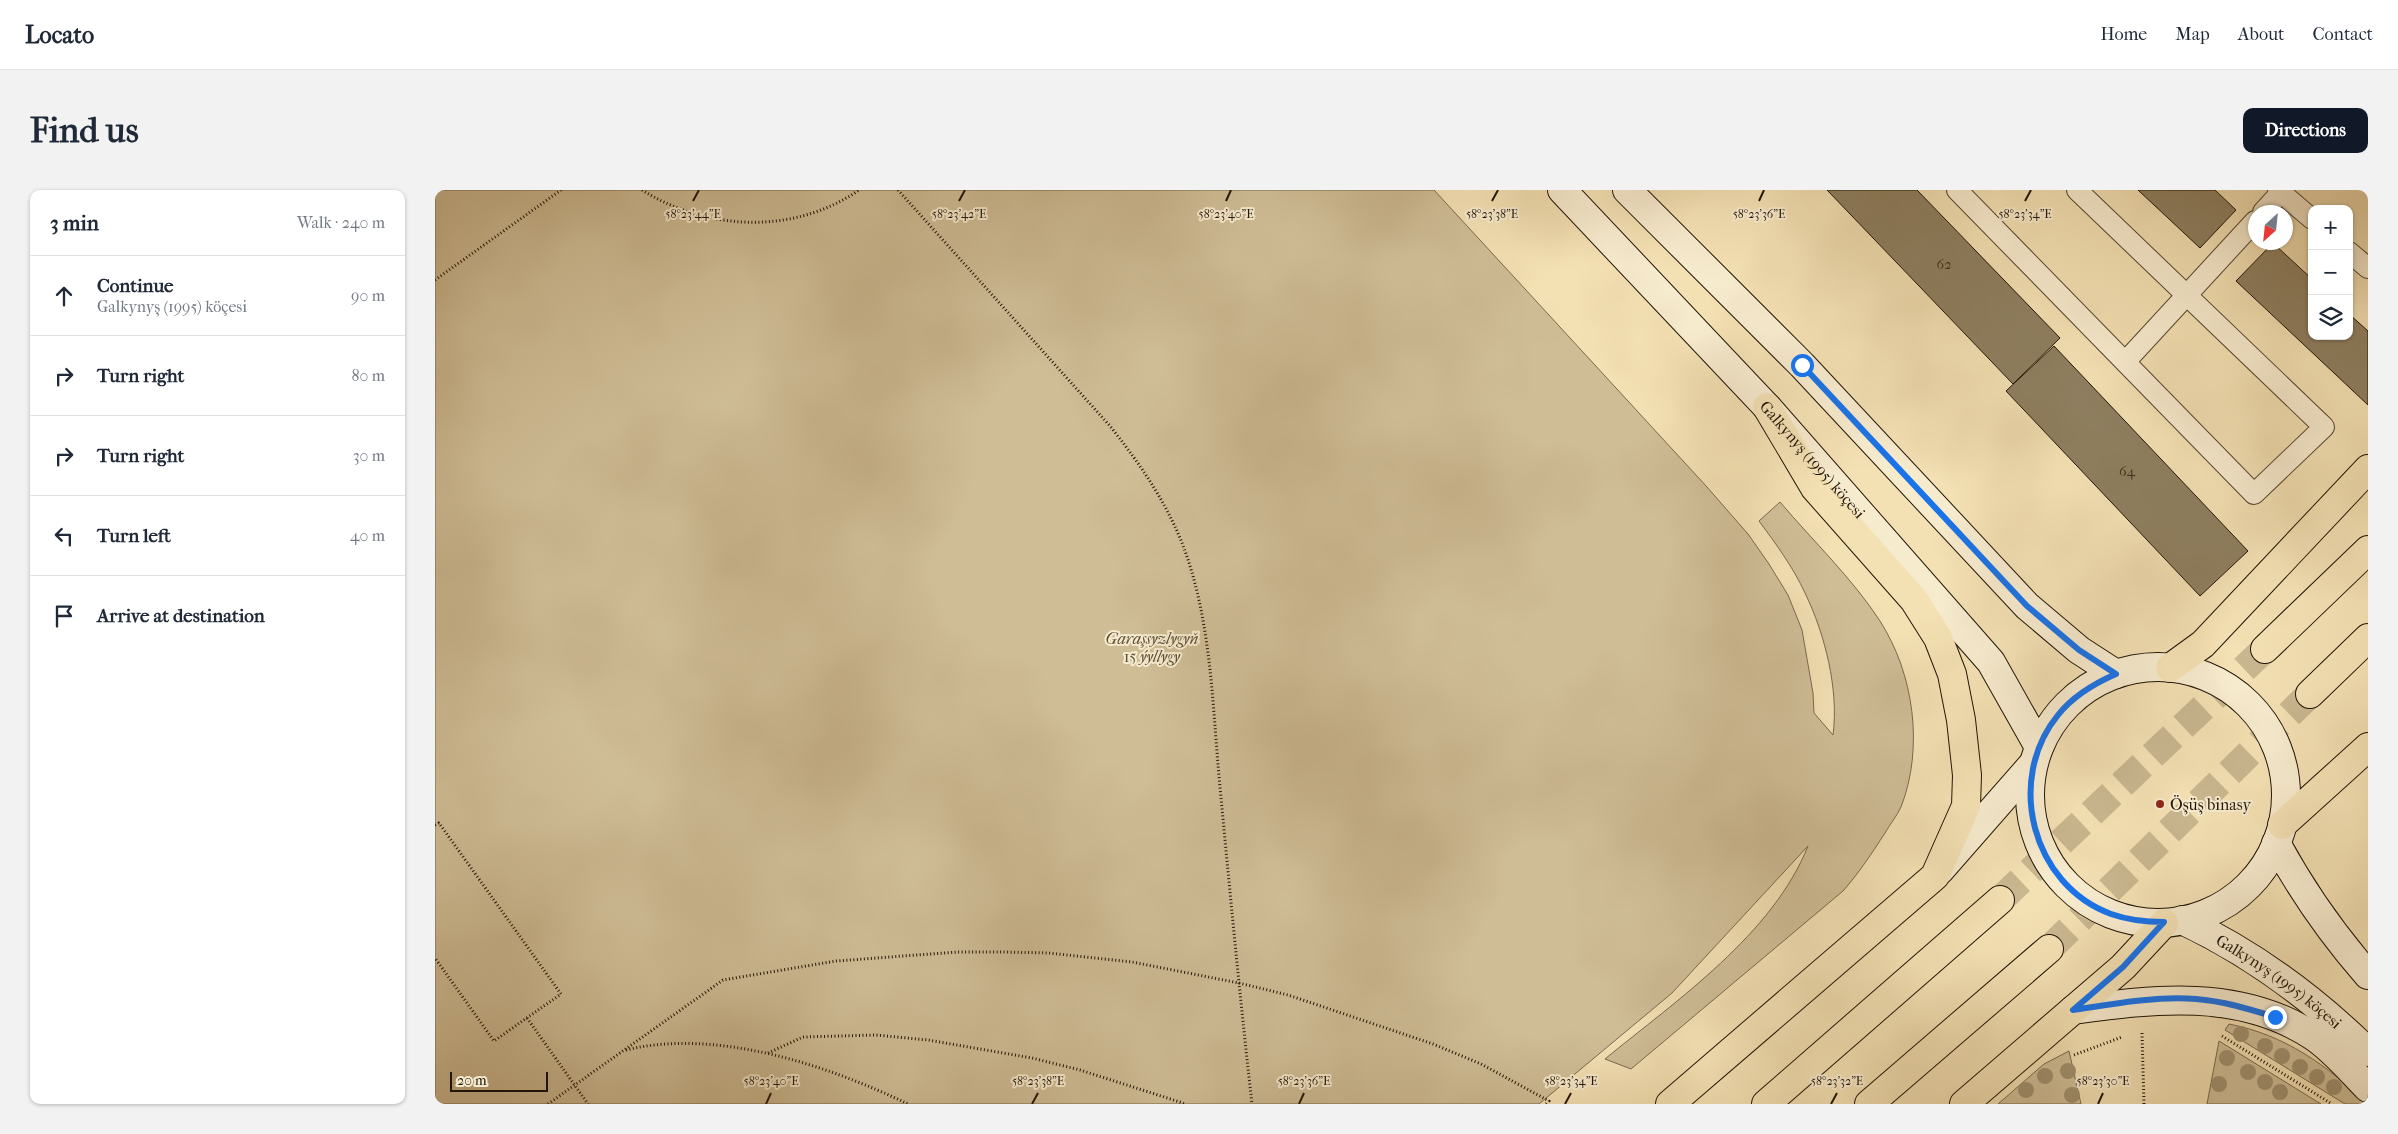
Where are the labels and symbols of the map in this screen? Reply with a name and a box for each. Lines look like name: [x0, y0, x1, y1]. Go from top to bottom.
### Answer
north arrow: [2248, 205, 2293, 250]
text: 58°23'44"E: [665, 207, 721, 221]
text: 58°23'42"E: [932, 207, 986, 221]
text: 58°23'40"E: [1199, 207, 1253, 221]
text: 58°23'38"E: [1466, 207, 1518, 221]
text: 58°23'36"E: [1733, 207, 1785, 221]
text: 58°23'34"E: [1998, 207, 2052, 221]
house number: 62: [1937, 256, 1951, 273]
route start: [1791, 354, 1814, 377]
street label: Galkynyş (1995) köçesi: [1756, 397, 1870, 522]
house number: 64: [2119, 463, 2136, 480]
park label: Garaşsyzlygyň 15 ýyllygy: [1106, 629, 1199, 666]
place label: Öşüş binasy: [2170, 795, 2251, 815]
marker: Öşüş binasy: [2154, 798, 2166, 810]
street label: Galkynyş (1995) köçesi: [2213, 930, 2346, 1033]
route end: [2264, 1006, 2287, 1029]
scale bar: [450, 1069, 547, 1092]
text: 58°23'40"E: [744, 1074, 798, 1088]
text: 58°23'38"E: [1012, 1074, 1064, 1088]
text: 58°23'36"E: [1278, 1074, 1330, 1088]
text: 58°23'34"E: [1544, 1074, 1598, 1088]
text: 58°23'32"E: [1811, 1074, 1863, 1088]
text: 58°23'30"E: [2077, 1074, 2129, 1088]

